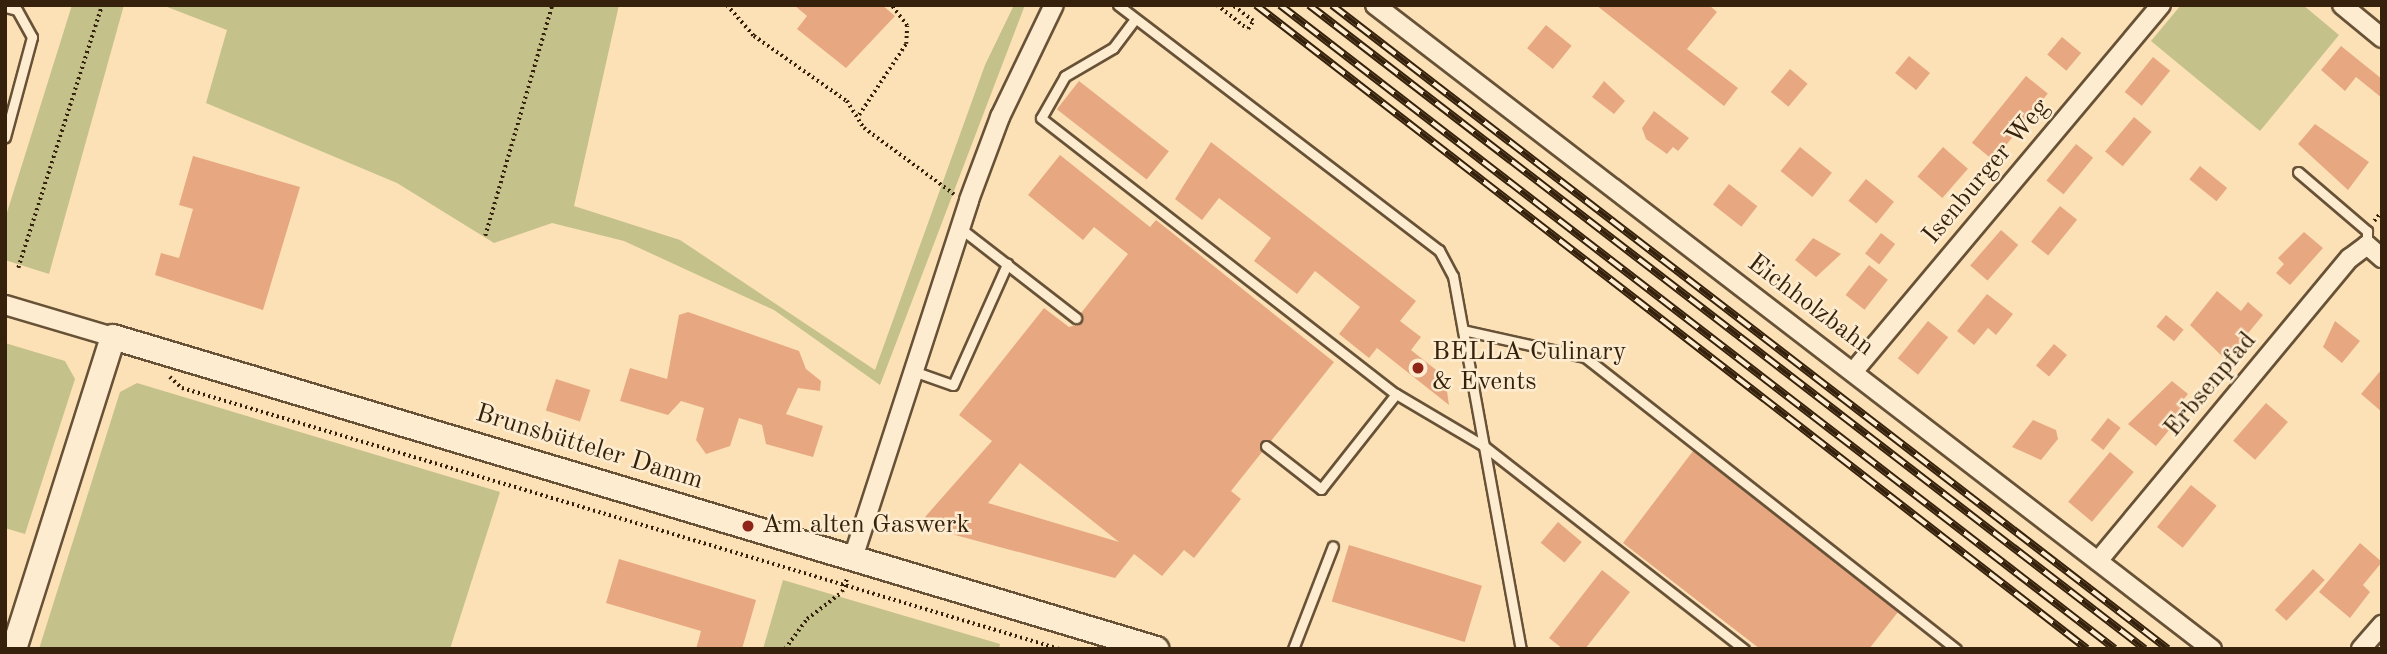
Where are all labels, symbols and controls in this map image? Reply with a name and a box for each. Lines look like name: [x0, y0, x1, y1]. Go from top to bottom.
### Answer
street label: Isenburger Weg: [1917, 93, 2057, 251]
street label: Eichholzbahn: [1741, 248, 1879, 364]
street label: Erbsenpfad: [2158, 326, 2264, 444]
place label: BELLA Culinary & Events: [1432, 337, 1627, 398]
marker: BELLA Culinary & Events: [1410, 360, 1426, 376]
street label: Brunsbütteler Damm: [471, 399, 707, 497]
place label: Am alten Gaswerk: [762, 510, 970, 542]
marker: Am alten Gaswerk: [740, 518, 756, 534]

